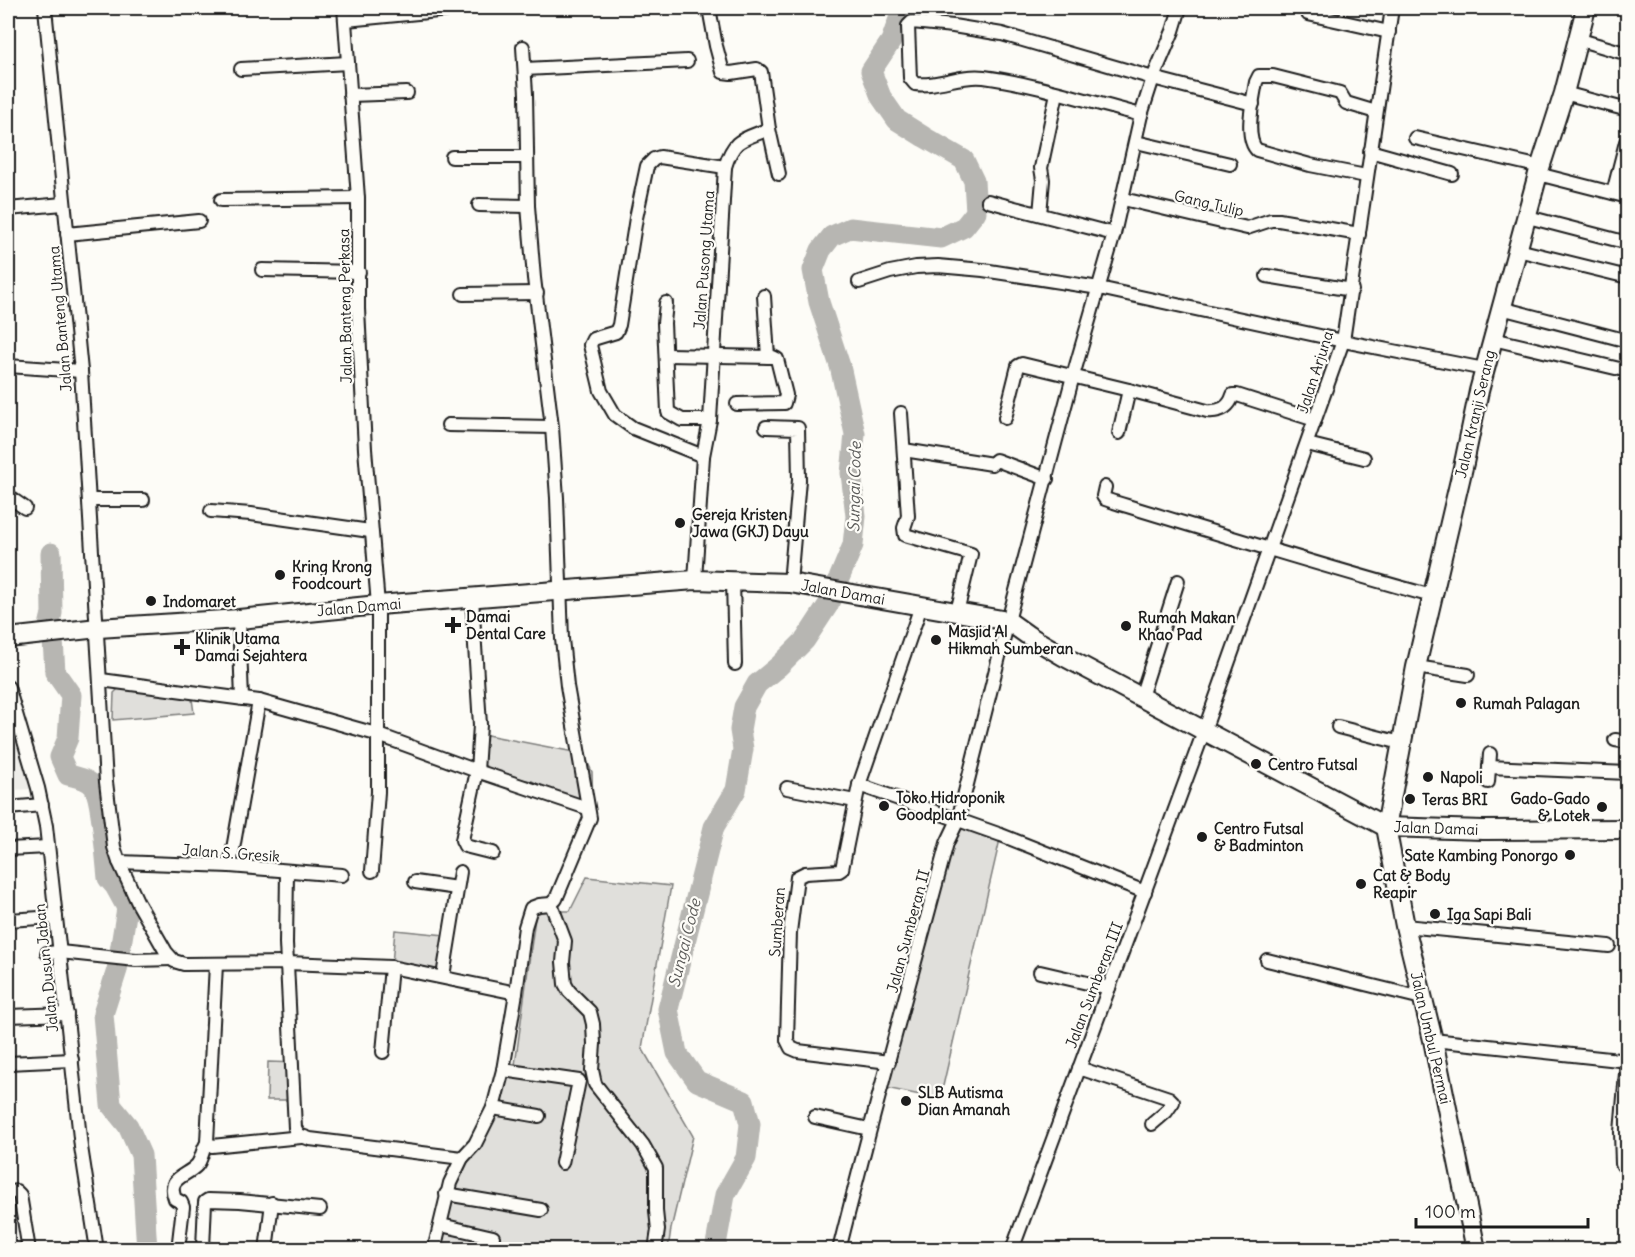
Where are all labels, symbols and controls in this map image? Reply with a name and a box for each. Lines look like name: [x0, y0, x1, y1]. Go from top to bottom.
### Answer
street label: Gang Tulip: [1172, 186, 1246, 220]
street label: Jalan Pusong Utama: [690, 189, 718, 330]
street label: Jalan Banteng Perkasa: [334, 228, 356, 384]
street label: Jalan Banteng Utama: [44, 245, 76, 393]
street label: Jalan Arjuna: [1293, 328, 1337, 416]
street label: Jalan Kranji Serang: [1451, 348, 1499, 480]
water label: Sungai Code: [843, 440, 865, 532]
place label: Gereja Kristen Jawa (GKJ) Dayu: [692, 505, 809, 542]
marker: Gereja Kristen Jawa (GKJ) Dayu: [673, 516, 687, 530]
place label: Kring Krong Foodcourt: [292, 557, 372, 593]
marker: Kring Krong Foodcourt: [273, 568, 287, 582]
street label: Jalan Damai: [800, 575, 886, 609]
place label: Indomaret: [163, 592, 237, 611]
marker: Indomaret: [144, 594, 158, 608]
street label: Jalan Damai: [316, 594, 402, 620]
place label: Damai Dental Care: [466, 607, 546, 643]
place label: Rumah Makan Khao Pad: [1138, 608, 1236, 644]
marker: Damai Dental Care: [444, 616, 462, 634]
marker: Rumah Makan Khao Pad: [1119, 619, 1133, 633]
place label: Masjid Al Hikmah Sumberan: [948, 622, 1074, 658]
place label: Klinik Utama Damai Sejahtera: [195, 629, 308, 665]
marker: Masjid Al Hikmah Sumberan: [929, 633, 943, 647]
marker: Klinik Utama Damai Sejahtera: [173, 638, 191, 656]
place label: Rumah Palagan: [1473, 694, 1580, 714]
marker: Rumah Palagan: [1454, 696, 1468, 710]
place label: Centro Futsal: [1268, 755, 1358, 774]
marker: Centro Futsal: [1249, 757, 1263, 771]
place label: Napoli: [1440, 768, 1483, 788]
marker: Napoli: [1421, 770, 1435, 784]
place label: Toko Hidroponik Goodplant: [896, 788, 1005, 825]
place label: Gado-Gado & Lotek: [1510, 789, 1591, 825]
place label: Teras BRI: [1422, 790, 1488, 809]
marker: Teras BRI: [1403, 792, 1417, 806]
marker: Toko Hidroponik Goodplant: [877, 799, 891, 813]
marker: Gado-Gado & Lotek: [1595, 800, 1609, 814]
street label: Jalan Damai: [1393, 817, 1479, 839]
place label: Centro Futsal & Badminton: [1214, 819, 1304, 855]
marker: Centro Futsal & Badminton: [1195, 830, 1209, 844]
street label: Jalan S. Gresik: [182, 840, 281, 866]
place label: Sate Kambing Ponorgo: [1404, 846, 1559, 866]
marker: Sate Kambing Ponorgo: [1563, 848, 1577, 862]
place label: Cat & Body Reapir: [1373, 866, 1451, 903]
street label: Jalan Sumberan II: [882, 867, 934, 995]
marker: Cat & Body Reapir: [1354, 877, 1368, 891]
street label: Sumberan: [765, 886, 789, 957]
water label: Sungai Code: [663, 895, 705, 989]
street label: Jalan Dusun Jaban: [30, 902, 62, 1033]
place label: Iga Sapi Bali: [1447, 905, 1531, 925]
marker: Iga Sapi Bali: [1428, 907, 1442, 921]
street label: Jalan Sumberan III: [1061, 919, 1127, 1051]
street label: Jalan Umbul Permai: [1407, 970, 1455, 1106]
place label: SLB Autisma Dian Amanah: [918, 1083, 1010, 1119]
marker: SLB Autisma Dian Amanah: [899, 1094, 913, 1108]
scale bar: [1416, 1191, 1588, 1229]
text: 100 m: [1425, 1200, 1476, 1223]

